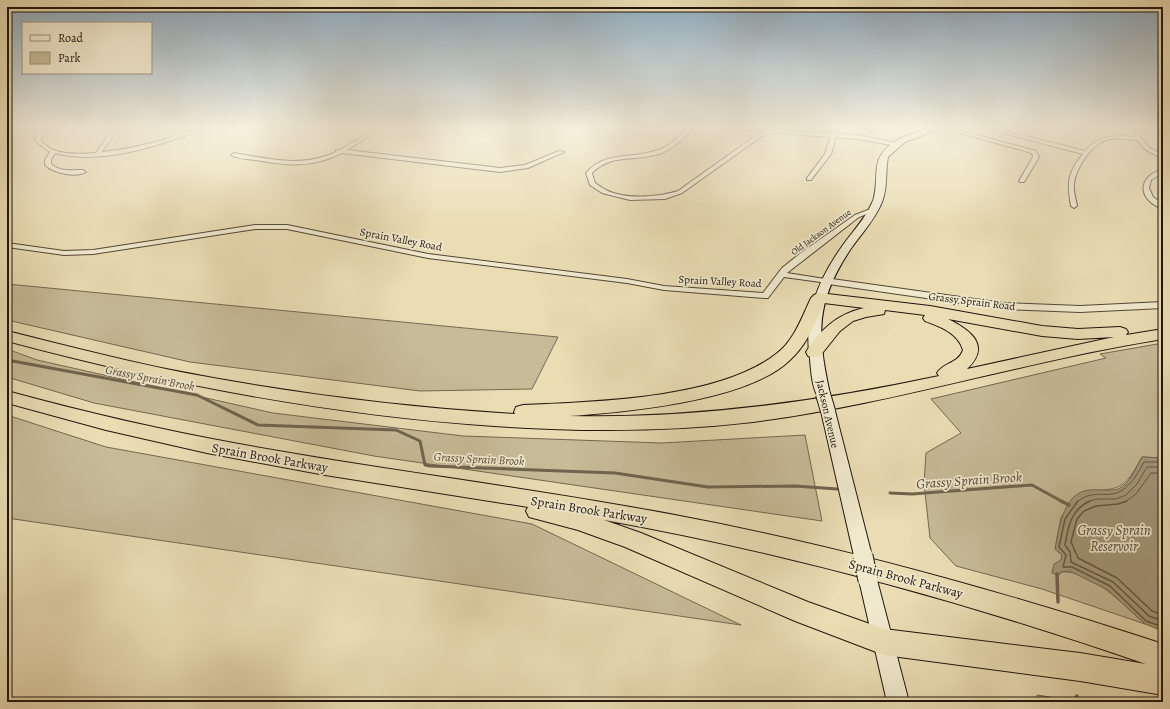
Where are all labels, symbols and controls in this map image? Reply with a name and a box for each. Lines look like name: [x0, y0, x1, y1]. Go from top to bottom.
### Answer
legend: [22, 22, 152, 74]
text: Road: [58, 30, 84, 46]
text: Park: [58, 50, 81, 66]
street label: Old Jackson Avenue: [788, 206, 854, 258]
street label: Sprain Valley Road: [359, 224, 443, 255]
street label: Sprain Valley Road: [678, 272, 762, 291]
street label: Grassy Sprain Road: [928, 289, 1016, 314]
water label: Grassy Sprain Brook: [104, 361, 197, 395]
street label: Jackson Avenue: [812, 379, 843, 450]
street label: Sprain Brook Parkway: [211, 439, 329, 476]
water label: Grassy Sprain Brook: [433, 449, 525, 469]
water label: Grassy Sprain Brook: [916, 467, 1022, 494]
street label: Sprain Brook Parkway: [530, 492, 648, 527]
water label: Grassy Sprain Reservoir: [1077, 521, 1151, 556]
street label: Sprain Brook Parkway: [847, 555, 965, 602]

